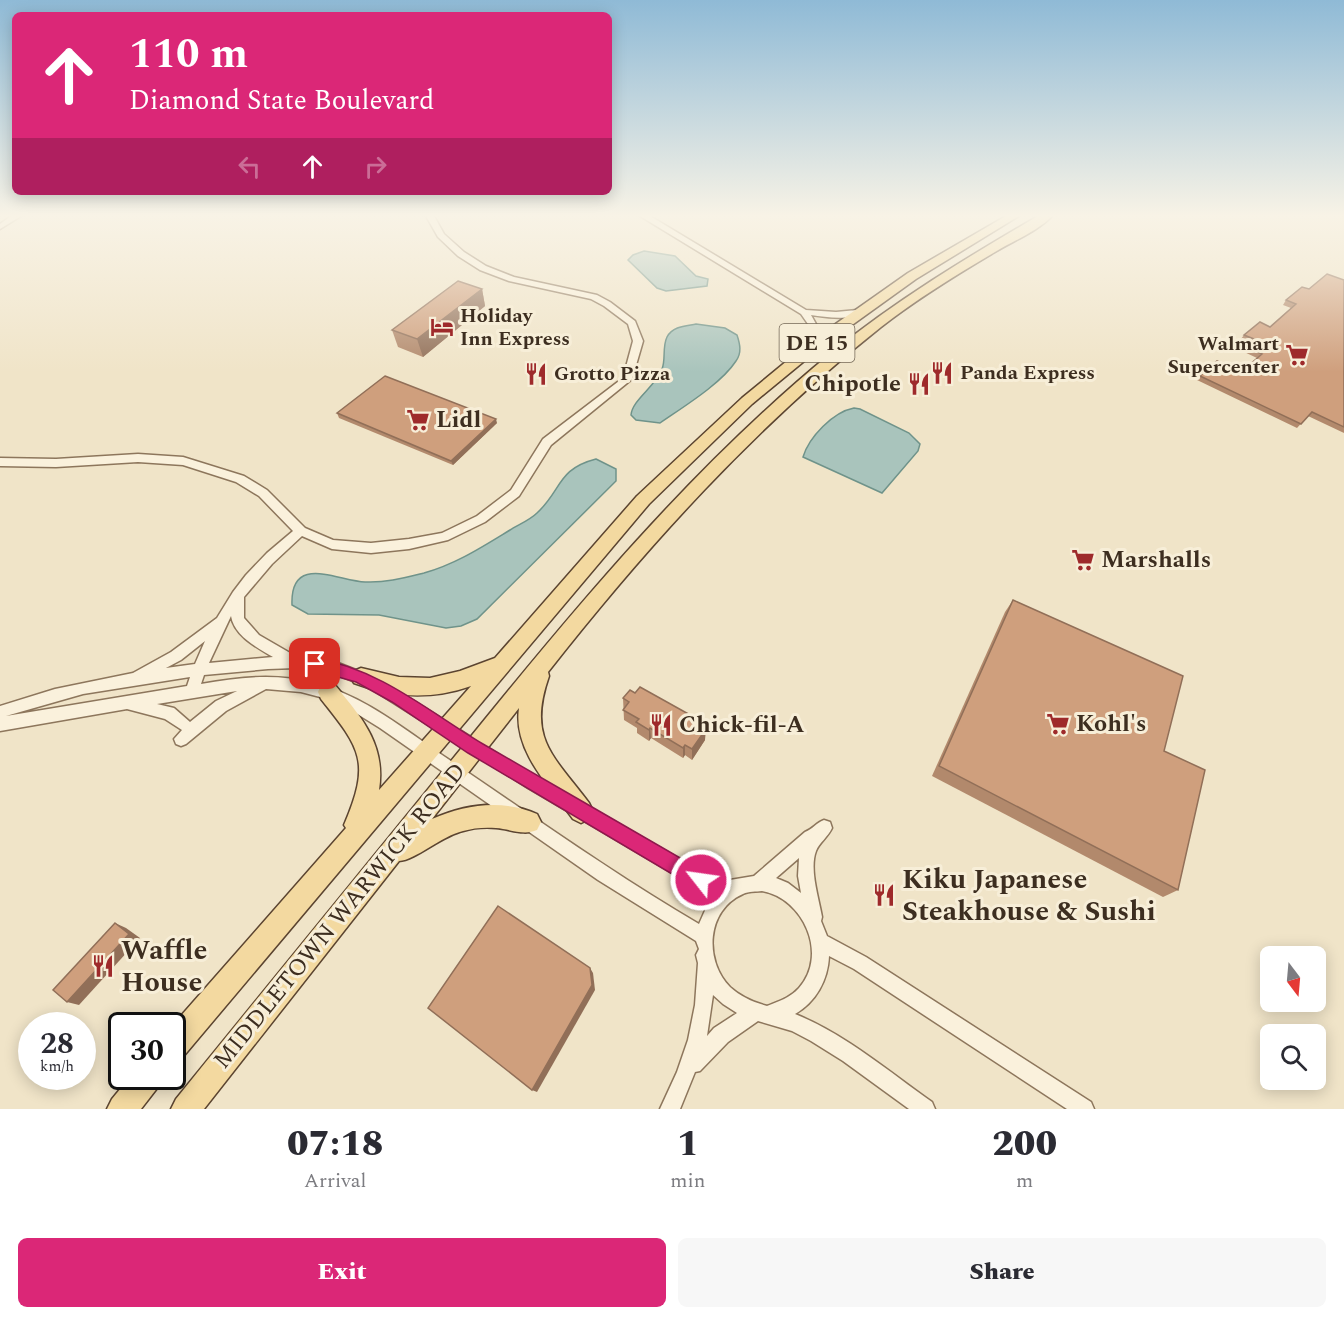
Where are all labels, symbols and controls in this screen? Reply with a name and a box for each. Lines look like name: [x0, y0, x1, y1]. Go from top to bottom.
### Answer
text: 110 m: [129, 23, 248, 86]
icon: ahead: [30, 36, 108, 114]
text: Diamond State Boulevard: [129, 80, 434, 122]
icon: left: [233, 150, 266, 183]
icon: ahead: [296, 150, 329, 183]
icon: right: [359, 150, 392, 183]
place label: Holiday Inn Express: [460, 301, 570, 354]
hotel icon: Holiday Inn Express: [429, 314, 455, 340]
road number: DE 15: [780, 324, 854, 362]
place label: Walmart Supercenter: [1167, 329, 1279, 382]
supermarket icon: Walmart Supercenter: [1284, 342, 1310, 368]
place label: Panda Express: [960, 358, 1095, 388]
place label: Grotto Pizza: [554, 359, 671, 389]
restaurant icon: Panda Express: [929, 360, 955, 386]
restaurant icon: Grotto Pizza: [523, 361, 549, 387]
place label: Chipotle: [805, 366, 901, 402]
restaurant icon: Chipotle: [906, 371, 932, 397]
place label: Lidl: [436, 402, 482, 438]
supermarket icon: Lidl: [405, 407, 431, 433]
place label: Marshalls: [1101, 542, 1211, 578]
supermarket icon: Marshalls: [1070, 547, 1096, 573]
pin: [289, 638, 340, 689]
icon: arrive: [298, 647, 331, 680]
place label: Kohl's: [1076, 706, 1146, 742]
place label: Chick-fil-A: [679, 707, 805, 743]
supermarket icon: Kohl's: [1045, 711, 1071, 737]
restaurant icon: Chick-fil-A: [648, 712, 674, 738]
street label: MIDDLETOWN WARWICK ROAD: [205, 755, 475, 1077]
position arrow: [669, 848, 733, 912]
place label: Kiku Japanese Steakhouse & Sushi: [902, 858, 1156, 933]
restaurant icon: Kiku Japanese Steakhouse & Sushi: [871, 882, 897, 908]
place label: Waffle House: [121, 929, 207, 1004]
north arrow: [1260, 946, 1326, 1012]
map controls: [1260, 946, 1326, 1090]
restaurant icon: Waffle House: [90, 953, 116, 979]
speed limit sign: 30: [108, 1012, 186, 1090]
text: 28: [40, 1021, 74, 1067]
button: search: [1260, 1024, 1326, 1090]
text: km/h: [40, 1055, 74, 1078]
text: 07:18: [287, 1117, 383, 1172]
text: 1: [677, 1117, 699, 1172]
text: 200: [992, 1117, 1057, 1172]
text: Arrival: [304, 1166, 366, 1196]
text: min: [670, 1166, 705, 1196]
text: m: [1016, 1166, 1033, 1196]
button: Exit: [18, 1238, 666, 1307]
button: Share: [678, 1238, 1326, 1307]

